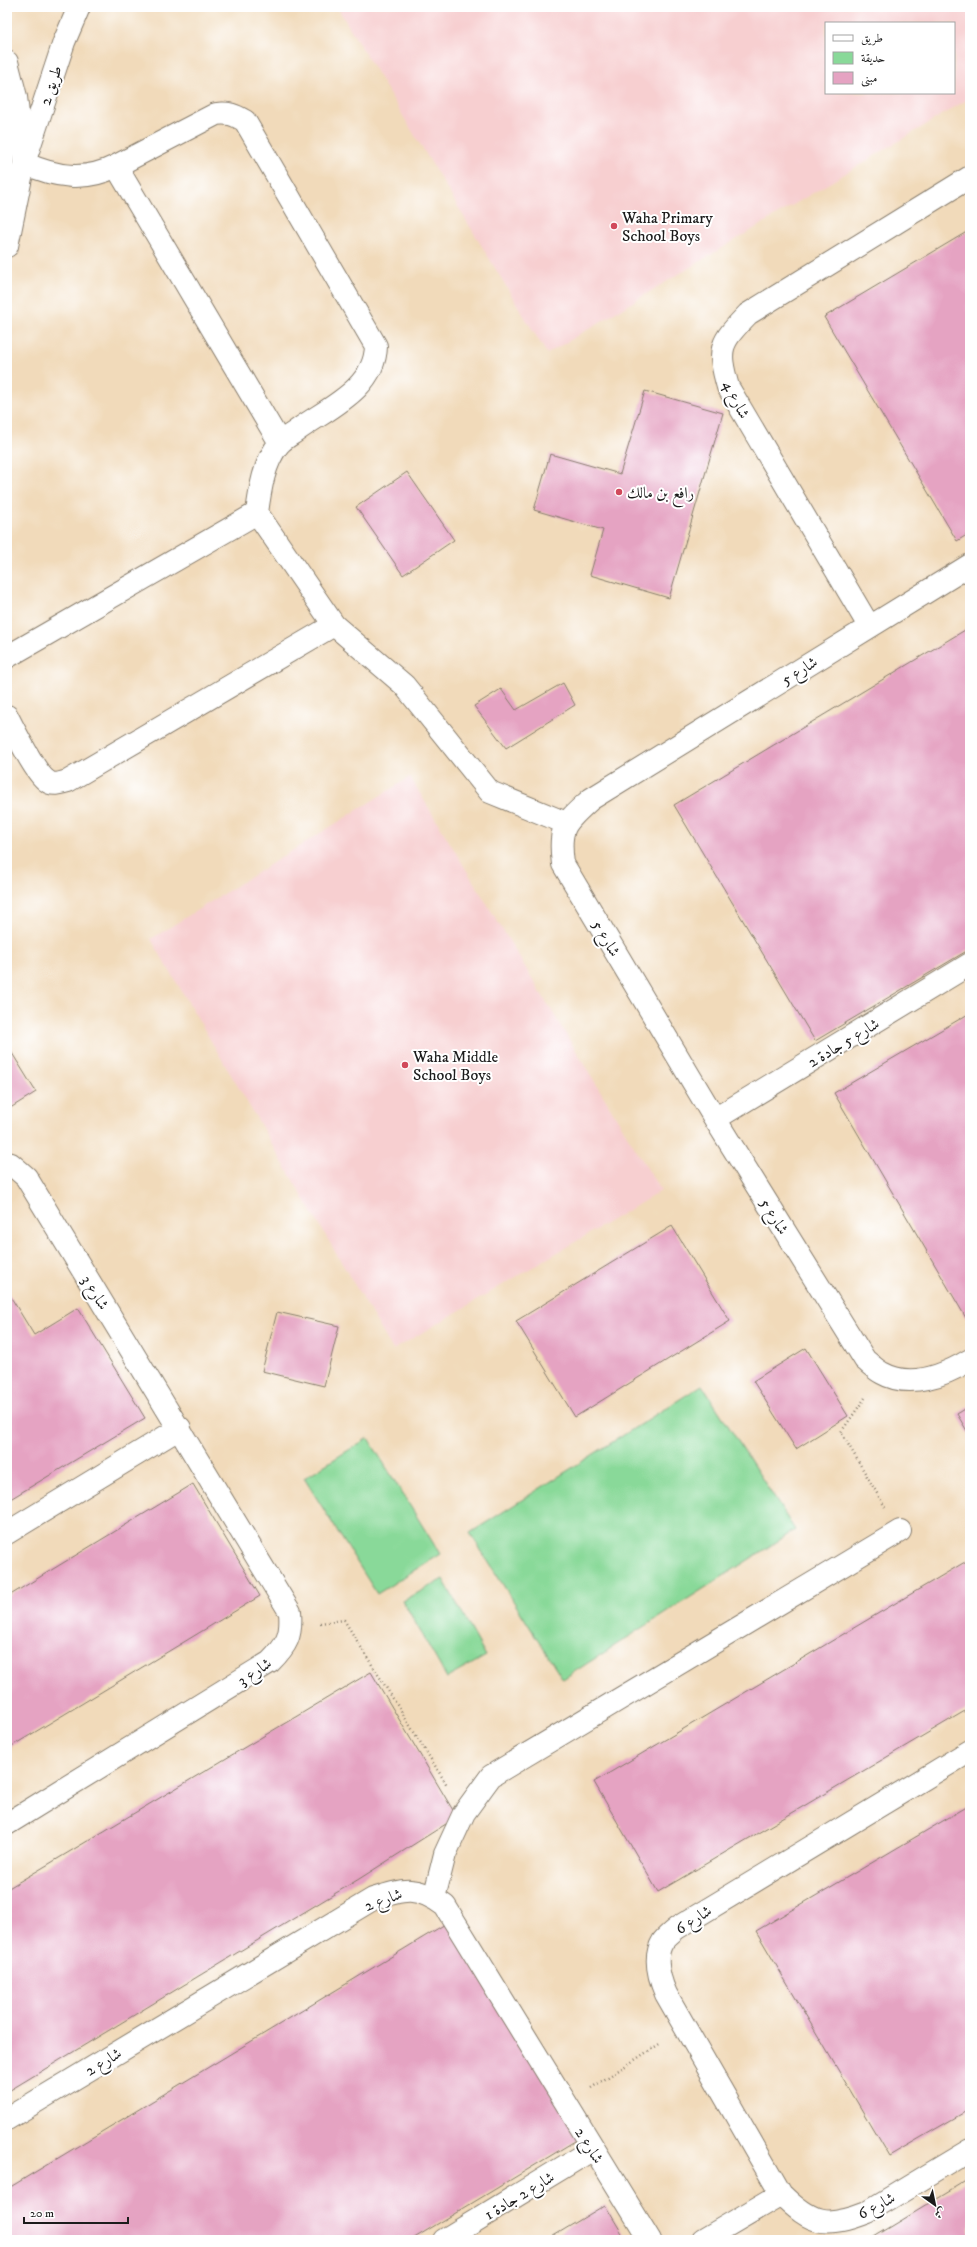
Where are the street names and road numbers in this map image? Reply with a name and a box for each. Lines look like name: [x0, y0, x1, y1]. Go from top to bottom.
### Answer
street label: طريق 2: [35, 63, 67, 108]
street label: شارع 4: [715, 377, 754, 423]
street label: شارع 5: [778, 652, 823, 692]
street label: شارع 5: [585, 917, 625, 962]
street label: شارع 5 جادة 2: [804, 1014, 885, 1075]
street label: شارع 5: [753, 1195, 793, 1240]
street label: شارع 3: [74, 1271, 113, 1315]
street label: شارع 3: [234, 1653, 277, 1693]
street label: شارع 2: [362, 1884, 406, 1919]
street label: شارع 6: [672, 1901, 717, 1942]
street label: شارع 2: [82, 2043, 127, 2083]
street label: شارع 2: [568, 2124, 608, 2169]
street label: شارع 2 جادة 1: [481, 2167, 560, 2227]
street label: شارع 6: [854, 2188, 900, 2227]

